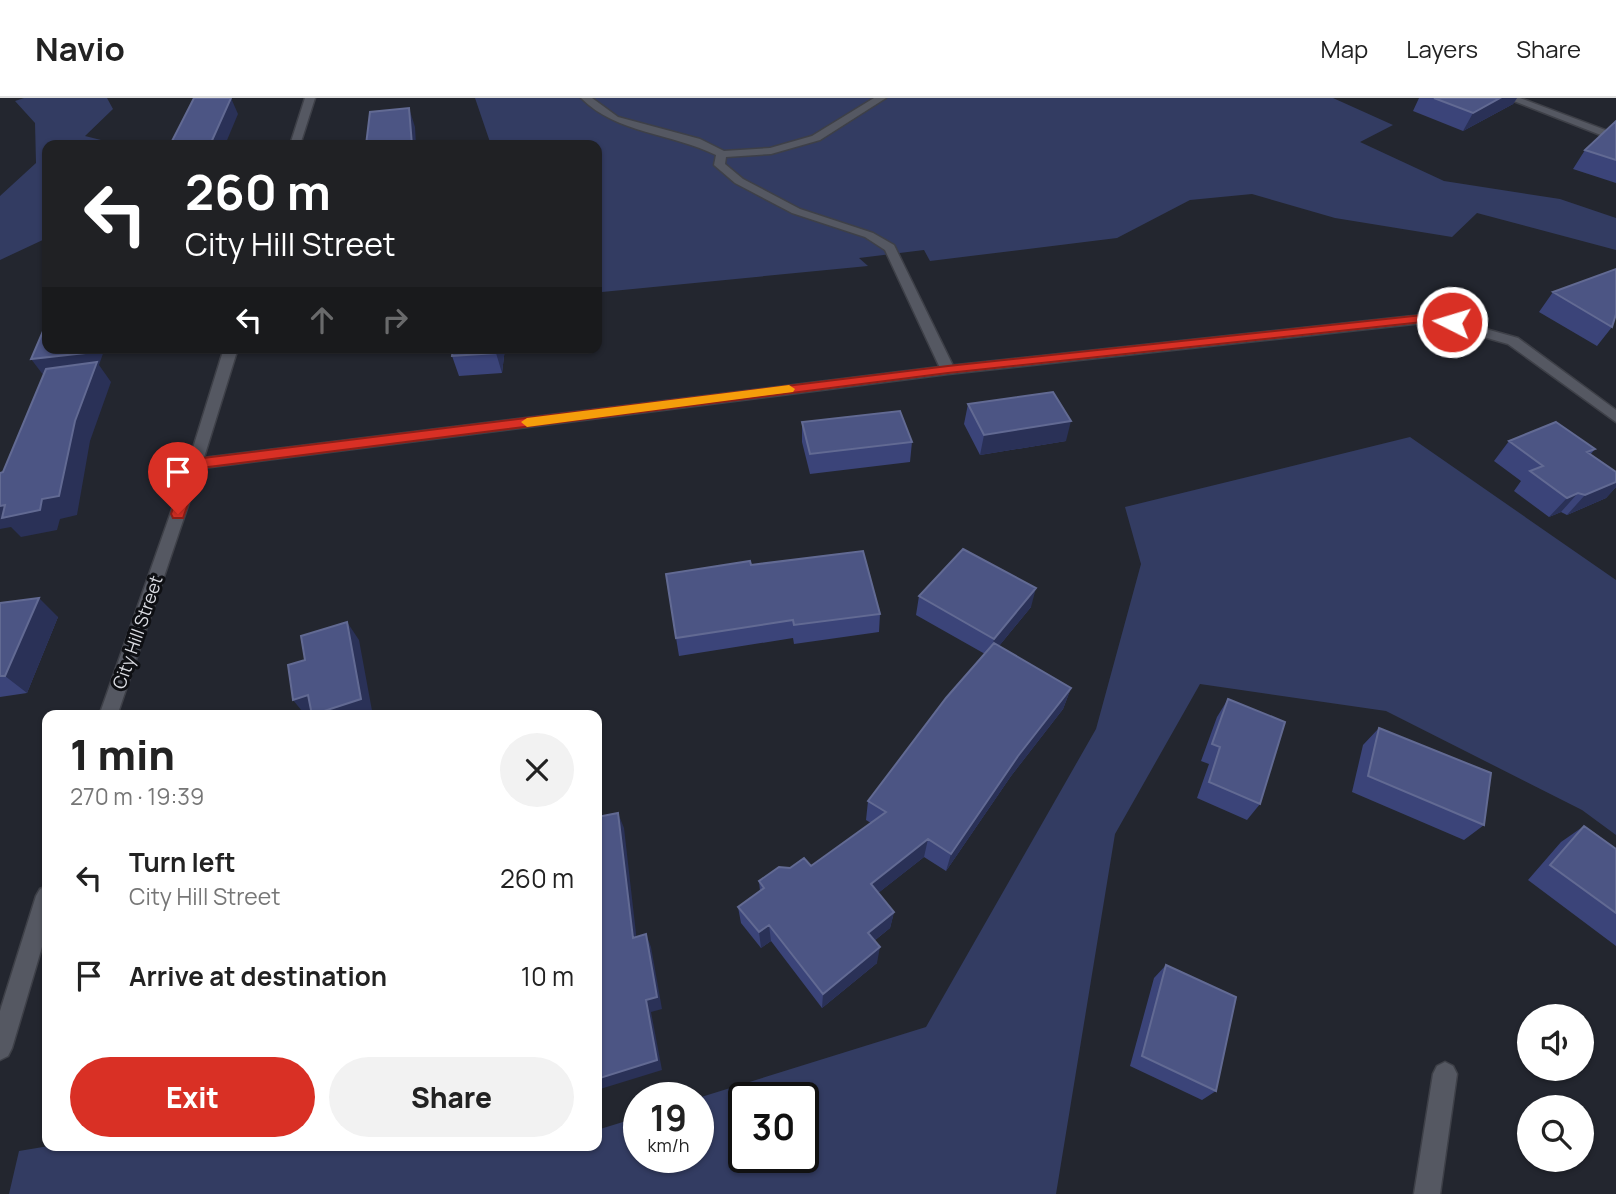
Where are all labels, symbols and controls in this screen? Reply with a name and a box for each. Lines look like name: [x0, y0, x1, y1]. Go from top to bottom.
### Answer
text: Navio: [35, 26, 125, 71]
text: Map: [1321, 32, 1368, 65]
text: Layers: [1406, 32, 1478, 65]
text: Share: [1516, 32, 1581, 65]
text: 260 m: [185, 158, 331, 225]
icon: left: [70, 168, 161, 259]
text: City Hill Street: [185, 222, 396, 266]
position arrow: [1415, 285, 1489, 359]
icon: left: [230, 301, 268, 339]
icon: ahead: [303, 301, 341, 339]
icon: right: [376, 301, 414, 339]
pin: [148, 442, 208, 514]
icon: arrive: [159, 453, 197, 491]
street label: City Hill Street: [106, 572, 168, 692]
text: 1 min: [70, 725, 175, 783]
button: close: [500, 733, 574, 807]
text: 270 m · 19:39: [70, 780, 204, 812]
text: Turn left: [129, 844, 236, 880]
icon: left: [70, 859, 108, 897]
text: 260 m: [500, 860, 574, 896]
text: City Hill Street: [129, 880, 280, 912]
icon: arrive: [70, 957, 108, 995]
text: Arrive at destination: [129, 958, 387, 994]
text: 10 m: [521, 958, 574, 994]
map controls: [1517, 1004, 1594, 1172]
button: sound: [1517, 1004, 1594, 1081]
button: Exit: [70, 1057, 315, 1137]
button: Share: [329, 1057, 574, 1137]
speed limit sign: 30: [728, 1082, 819, 1173]
text: 19: [650, 1094, 687, 1142]
button: search: [1517, 1095, 1594, 1172]
text: km/h: [648, 1133, 689, 1157]

